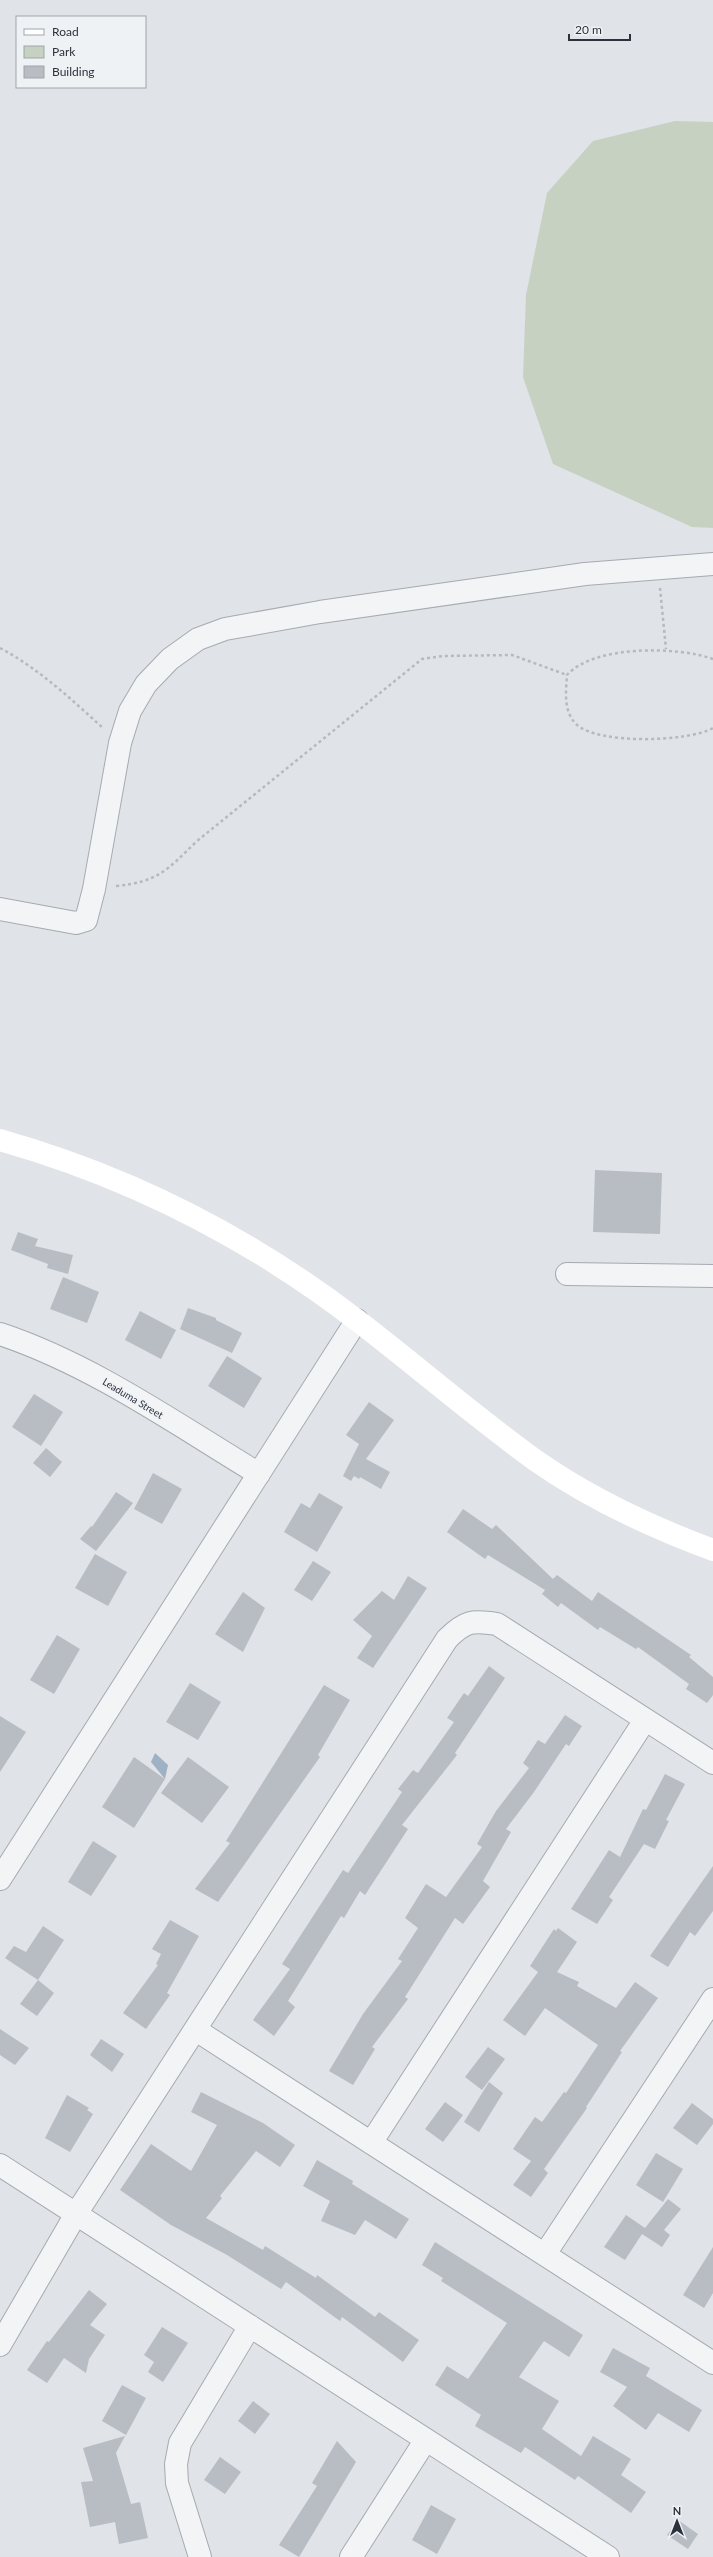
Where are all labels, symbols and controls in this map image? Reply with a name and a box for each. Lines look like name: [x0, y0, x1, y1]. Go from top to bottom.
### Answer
legend: [16, 16, 146, 88]
scale bar: [569, 16, 630, 42]
text: 20 m: [575, 22, 602, 37]
text: Road: [52, 24, 79, 39]
text: Park: [52, 44, 76, 59]
text: Building: [52, 64, 95, 79]
street label: Leaduma Street: [101, 1375, 166, 1421]
north arrow: [657, 2501, 697, 2541]
text: N: [673, 2504, 681, 2517]

